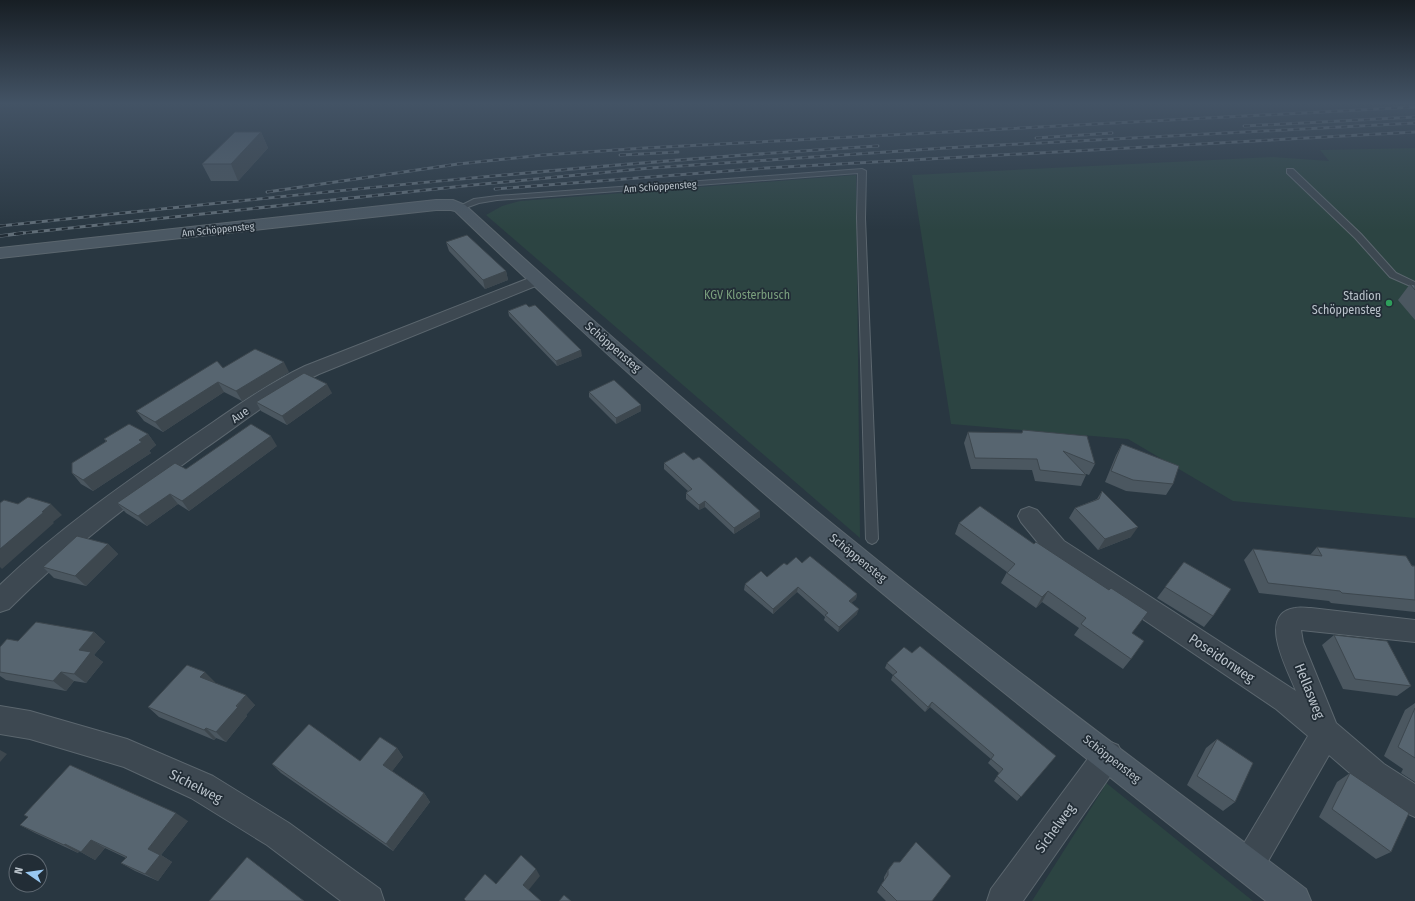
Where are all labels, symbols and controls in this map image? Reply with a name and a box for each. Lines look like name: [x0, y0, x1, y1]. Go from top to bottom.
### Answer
street label: Am Schöppensteg: [623, 178, 697, 196]
street label: Am Schöppensteg: [181, 220, 255, 240]
park label: KGV Klosterbusch: [704, 288, 790, 302]
place label: Stadion Schöppensteg: [1312, 289, 1381, 317]
marker: Stadion Schöppensteg: [1384, 298, 1394, 308]
street label: Schöppensteg: [582, 319, 644, 375]
street label: Aue: [228, 404, 252, 426]
street label: Schöppensteg: [827, 531, 890, 585]
street label: Poseidonweg: [1186, 630, 1258, 687]
street label: Hellasweg: [1291, 661, 1328, 722]
street label: Schöppensteg: [1080, 732, 1144, 786]
street label: Sichelweg: [166, 766, 225, 807]
street label: Sichelweg: [1032, 800, 1079, 856]
north arrow: [8, 853, 48, 893]
text: N: [12, 866, 26, 876]

